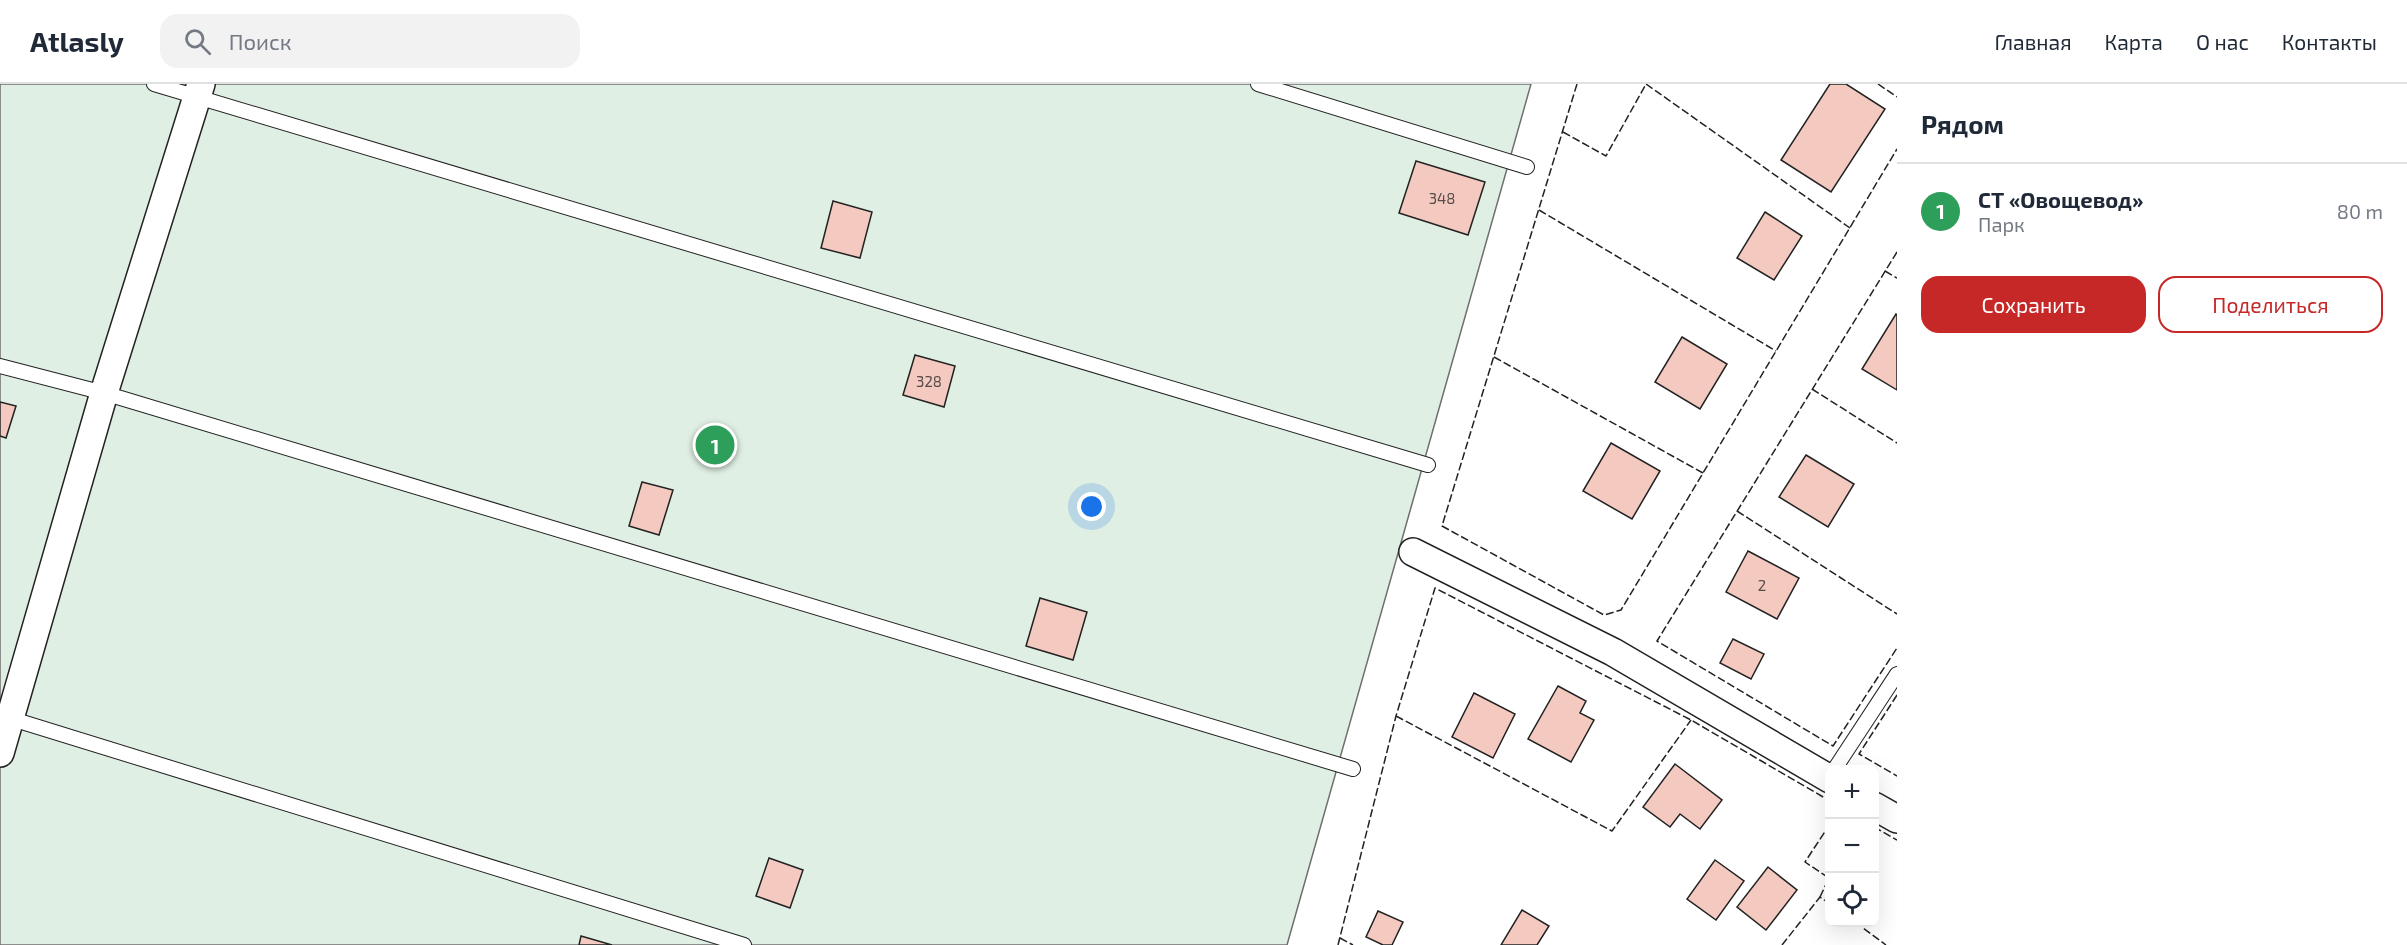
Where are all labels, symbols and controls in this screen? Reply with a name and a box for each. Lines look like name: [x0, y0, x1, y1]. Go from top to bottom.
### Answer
search box: [160, 14, 580, 68]
text: Atlasly: [30, 24, 124, 58]
icon: search: [181, 25, 214, 58]
text: Поиск: [229, 28, 292, 54]
text: Главная: [1995, 29, 2072, 54]
text: Карта: [2105, 29, 2163, 54]
text: О нас: [2196, 29, 2249, 54]
text: Контакты: [2282, 29, 2377, 54]
text: Рядом: [1921, 108, 2004, 139]
text: СТ «Овощевод»: [1978, 186, 2143, 212]
house number: 348: [1429, 189, 1455, 207]
text: 1: [1936, 199, 1945, 223]
text: 80 m: [2337, 199, 2383, 223]
text: Парк: [1978, 212, 2025, 236]
button: Сохранить: [1921, 276, 2146, 333]
button: Поделиться: [2158, 276, 2383, 333]
house number: 328: [916, 372, 942, 390]
pin: 1: [696, 422, 734, 468]
your location: [1077, 492, 1106, 521]
house number: 2: [1758, 576, 1766, 594]
map controls: [1825, 765, 1879, 927]
button: +: [1825, 765, 1879, 819]
button: −: [1825, 819, 1879, 873]
button: locate: [1825, 873, 1879, 927]

